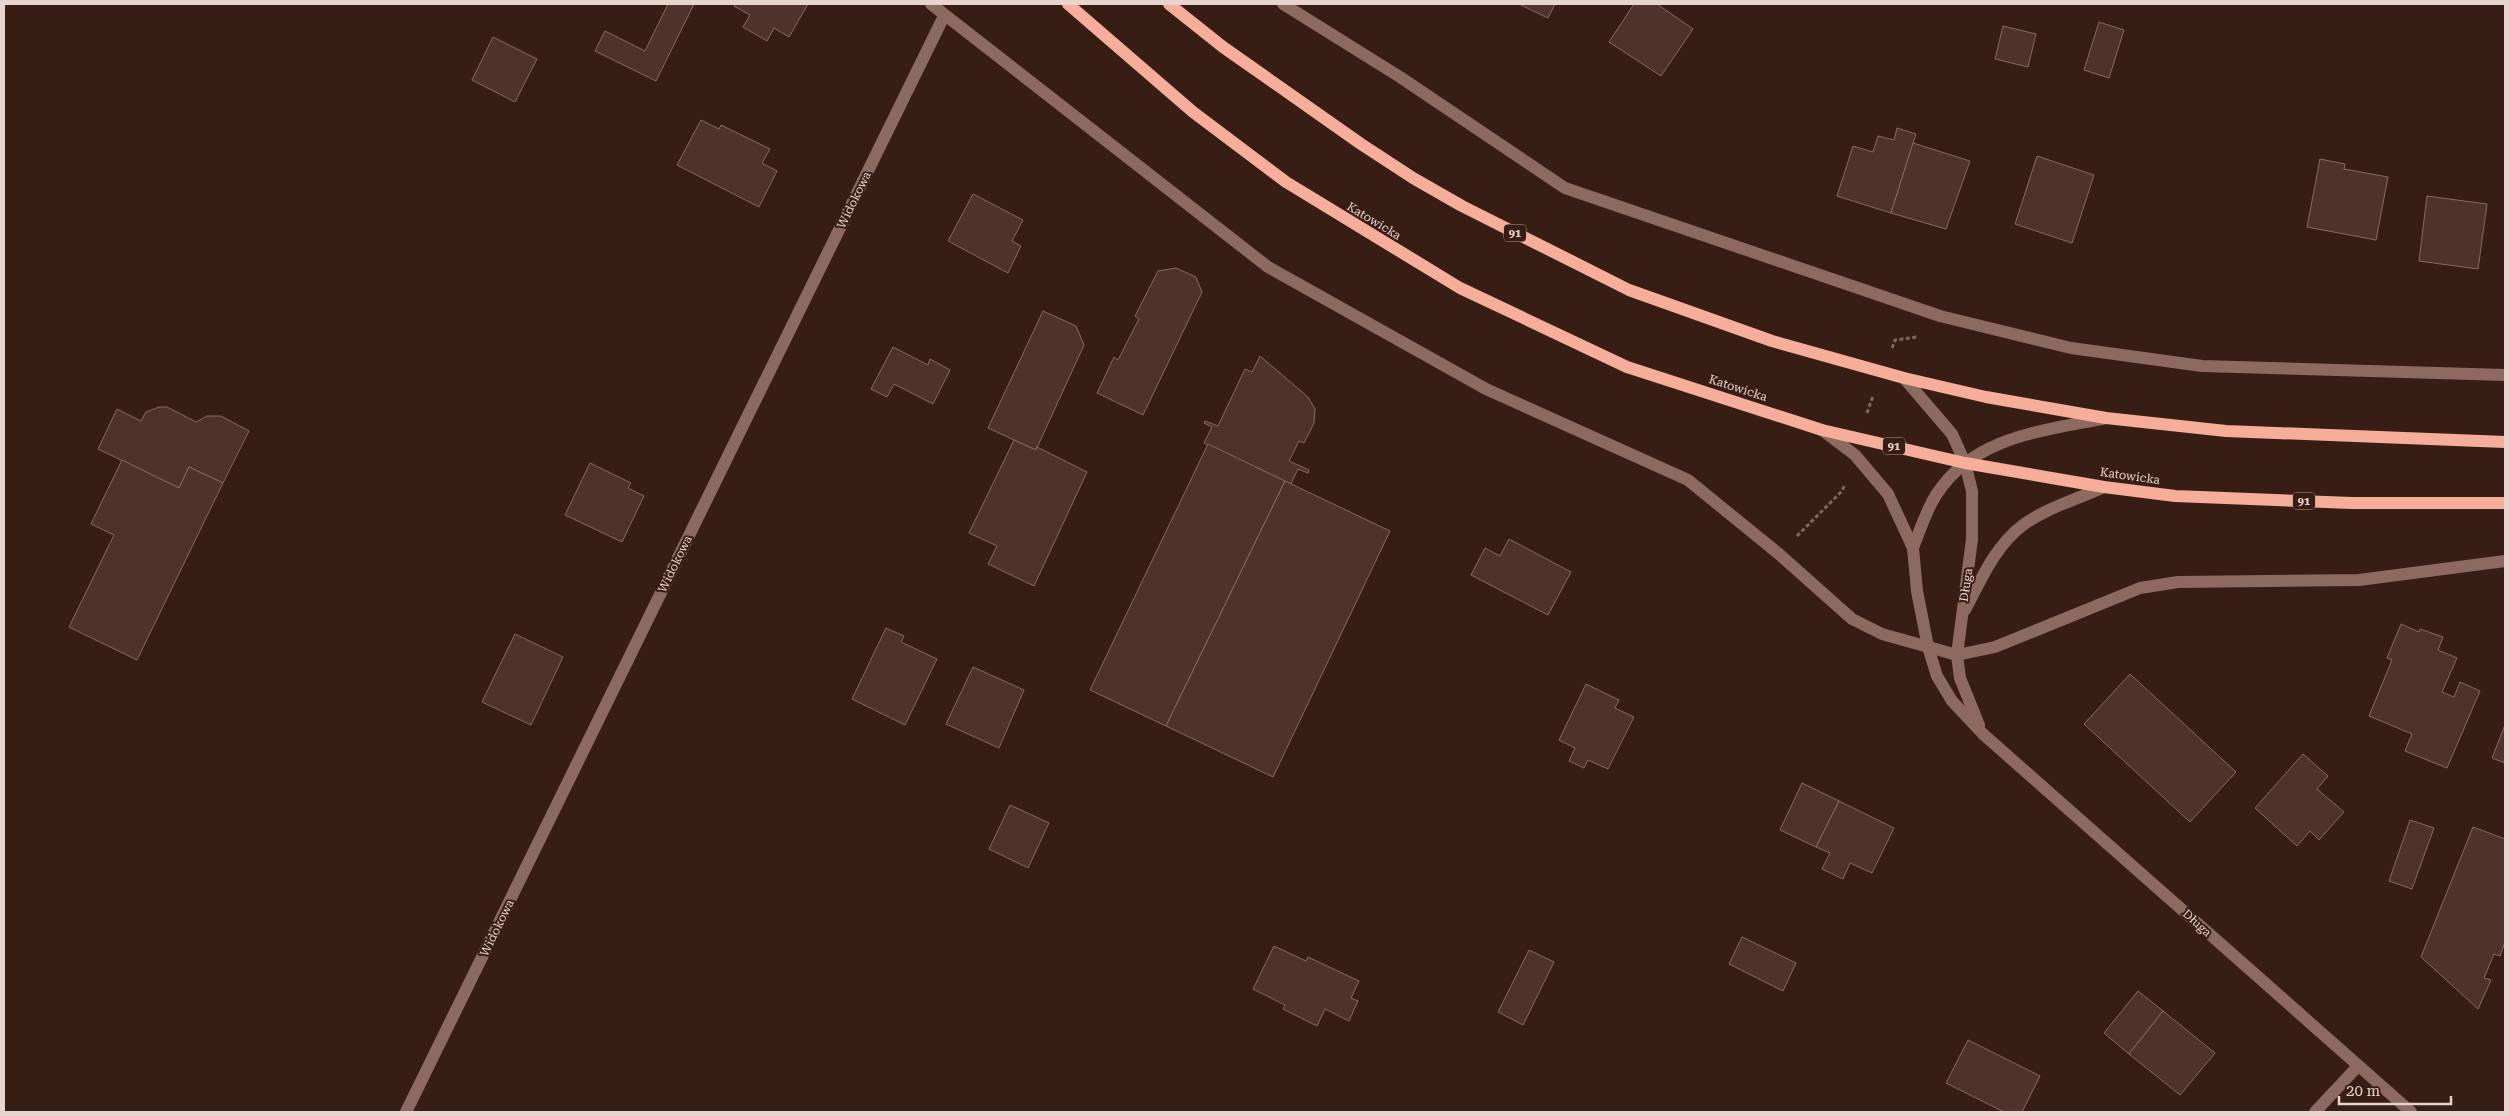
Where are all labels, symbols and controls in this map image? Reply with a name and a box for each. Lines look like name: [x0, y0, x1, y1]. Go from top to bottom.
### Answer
street label: Widokowa: [834, 169, 874, 231]
street label: Katowicka: [1344, 199, 1404, 243]
road number: 91: [1504, 224, 1526, 242]
street label: Katowicka: [1707, 372, 1769, 404]
road number: 91: [1883, 438, 1905, 454]
street label: Katowicka: [2099, 465, 2161, 487]
road number: 91: [2293, 492, 2315, 510]
street label: Widokowa: [655, 533, 695, 595]
street label: Długa: [1957, 567, 1975, 603]
street label: Widokowa: [477, 897, 517, 959]
street label: Długa: [2180, 907, 2215, 940]
scale bar: [2339, 1074, 2452, 1106]
text: 20 m: [2346, 1082, 2381, 1100]

